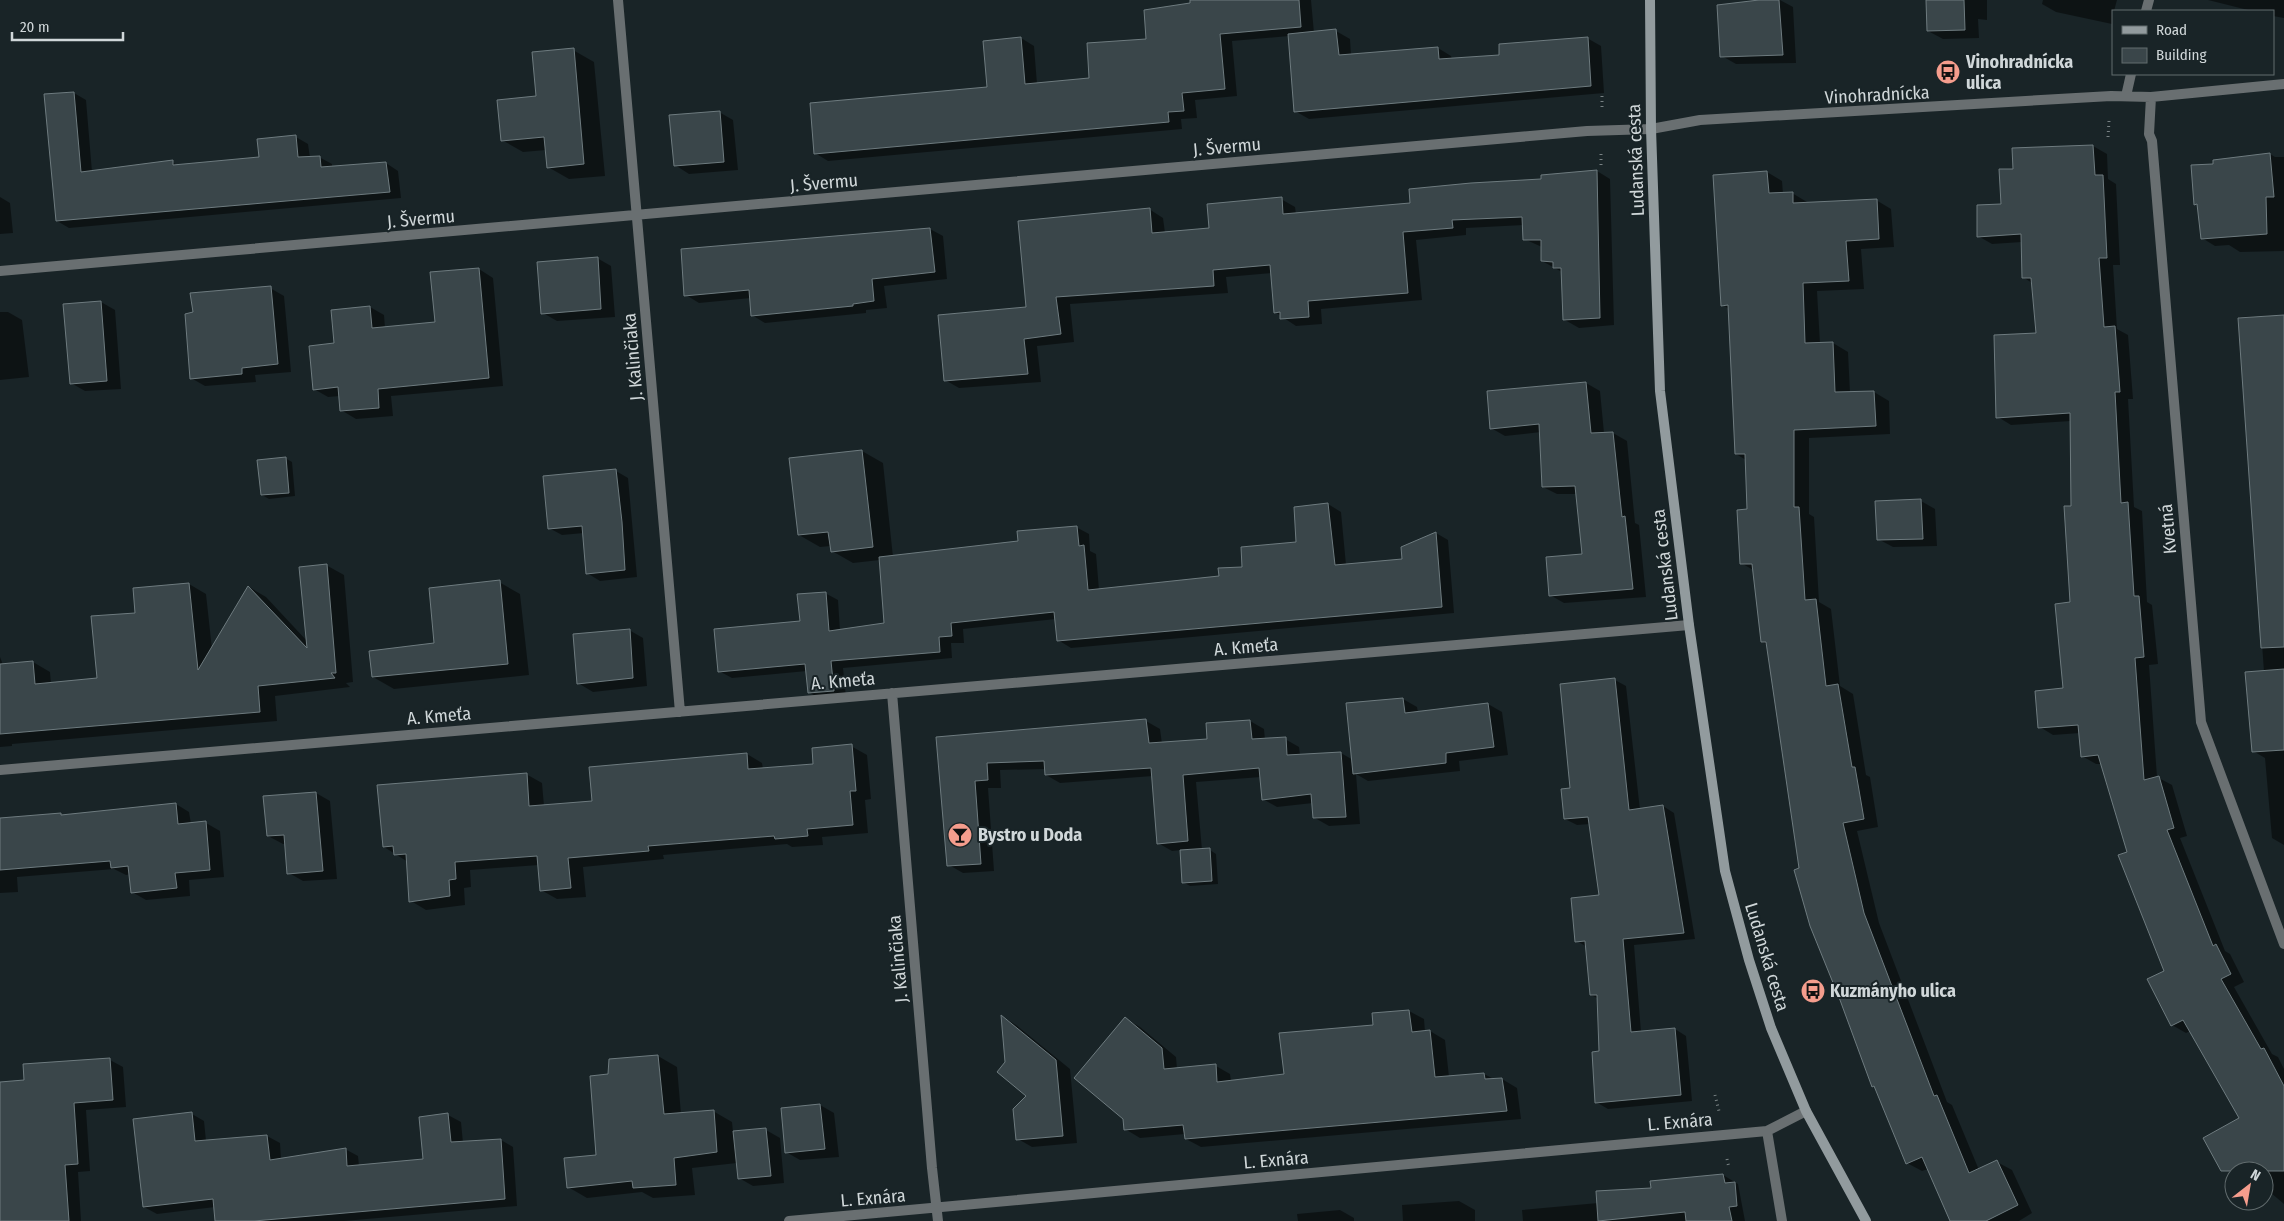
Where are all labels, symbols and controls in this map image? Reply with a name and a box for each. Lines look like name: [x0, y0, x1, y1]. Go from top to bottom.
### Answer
scale bar: [12, 10, 124, 42]
legend: [2112, 10, 2274, 75]
text: 20 m: [20, 18, 50, 36]
text: Road: [2156, 21, 2187, 39]
text: Building: [2156, 46, 2207, 64]
place label: Vinohradnícka ulica: [1965, 51, 2073, 94]
bus stop icon: Vinohradnícka ulica: [1935, 59, 1961, 85]
street label: Vinohradnícka: [1824, 81, 1930, 109]
street label: Ludanská cesta: [1623, 103, 1649, 217]
street label: J. Švermu: [1192, 133, 1262, 161]
street label: J. Švermu: [789, 169, 859, 197]
street label: J. Švermu: [386, 205, 456, 233]
street label: J. Kalinčiaka: [618, 312, 648, 402]
street label: Kvetná: [2155, 503, 2181, 555]
street label: Ludanská cesta: [1647, 508, 1683, 622]
street label: A. Kmeťa: [1213, 633, 1279, 661]
street label: A. Kmeťa: [810, 667, 876, 695]
street label: A. Kmeťa: [406, 702, 472, 730]
bar icon: Bystro u Doda: [947, 822, 973, 848]
place label: Bystro u Doda: [978, 824, 1082, 846]
street label: Ludanská cesta: [1740, 900, 1794, 1014]
street label: J. Kalinčiaka: [883, 914, 913, 1004]
bus stop icon: Kuzmányho ulica: [1800, 978, 1826, 1004]
place label: Kuzmányho ulica: [1830, 980, 1956, 1002]
street label: L. Exnára: [1647, 1108, 1714, 1136]
street label: L. Exnára: [1243, 1146, 1310, 1174]
north arrow: [2224, 1161, 2274, 1211]
text: N: [2247, 1166, 2263, 1185]
street label: L. Exnára: [840, 1184, 907, 1212]

